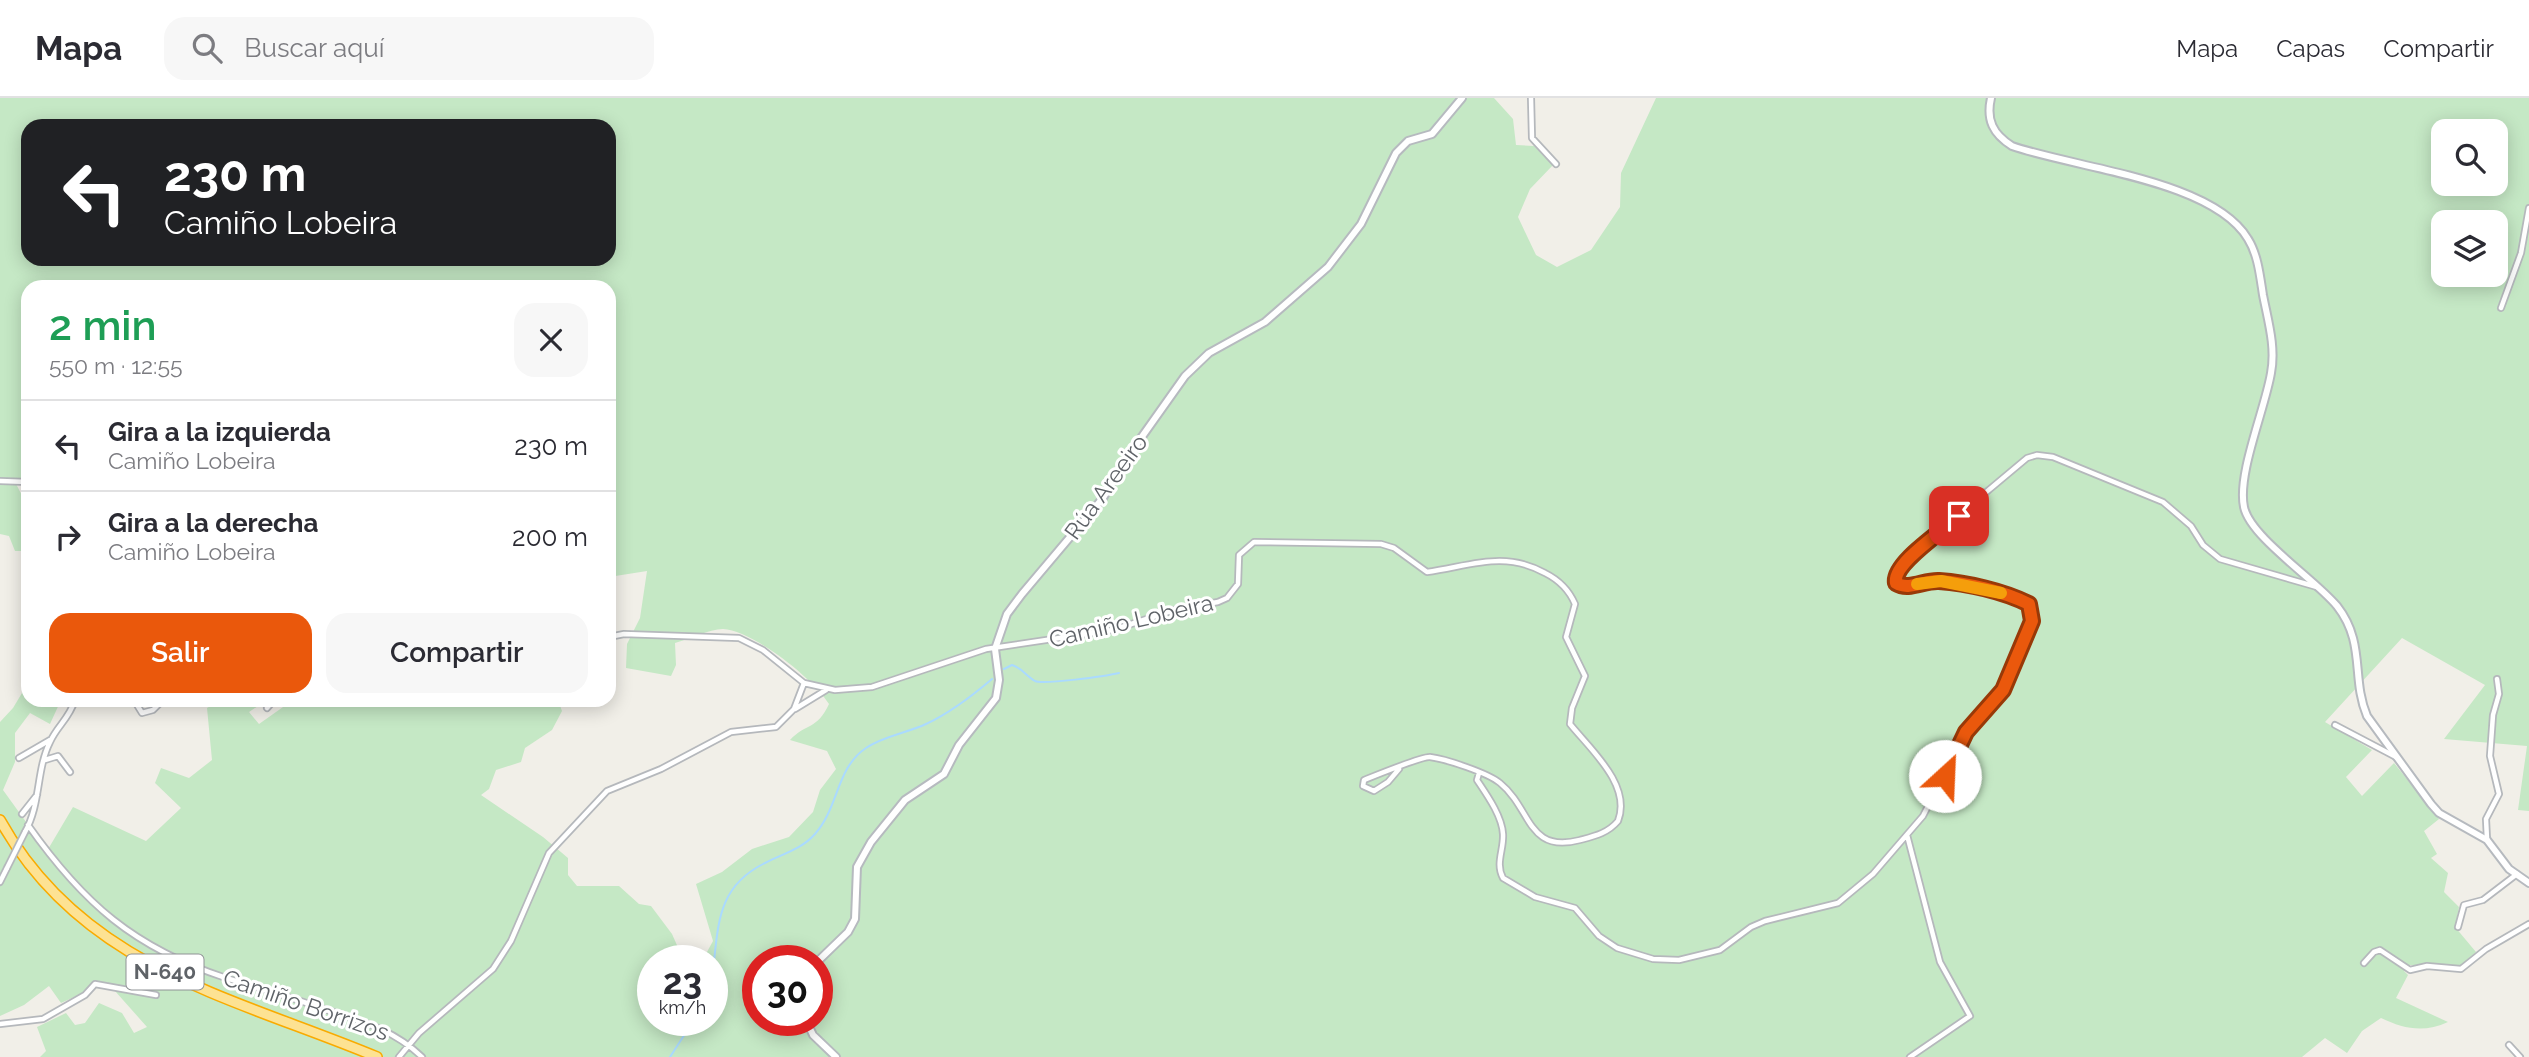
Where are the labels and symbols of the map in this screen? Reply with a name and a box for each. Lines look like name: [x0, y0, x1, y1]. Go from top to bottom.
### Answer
street label: Rúa Areeiro: [1059, 429, 1153, 544]
pin: [1929, 486, 1989, 546]
street label: Camiño Lobeira: [1046, 589, 1216, 653]
position arrow: [1908, 739, 1982, 813]
speed limit sign: 30: [742, 945, 833, 1036]
road number: N-640: [127, 954, 204, 990]
street label: Camiño Borrizos: [220, 964, 393, 1046]

